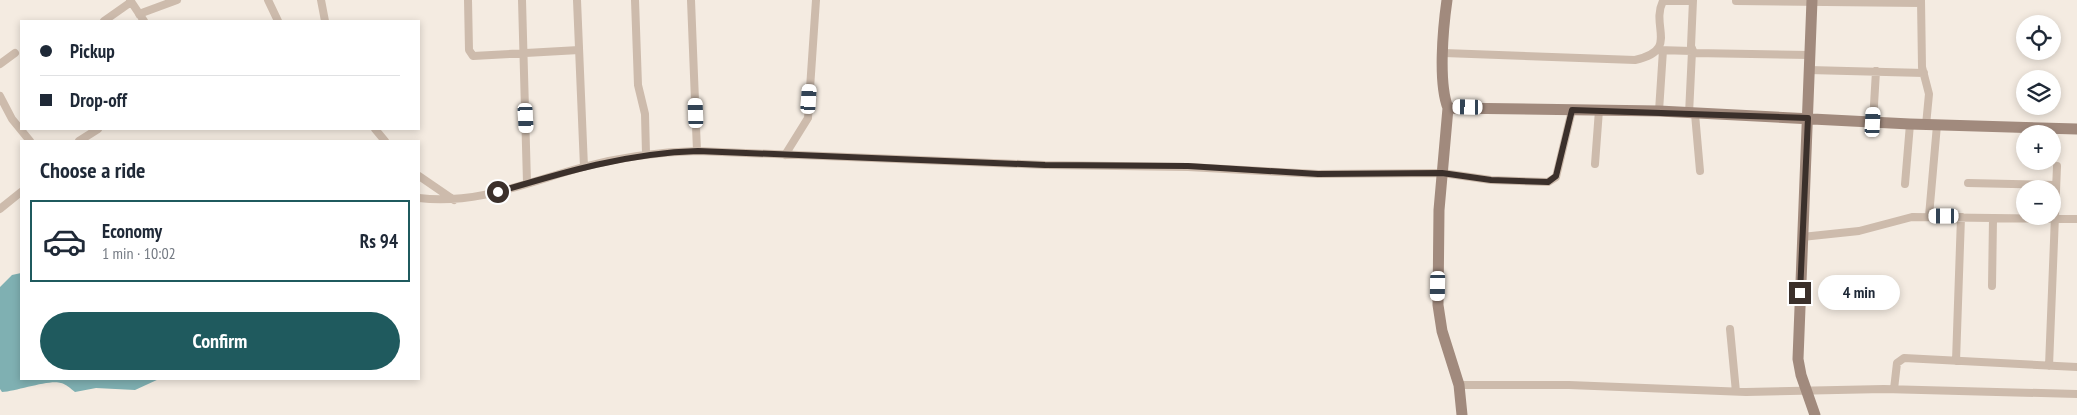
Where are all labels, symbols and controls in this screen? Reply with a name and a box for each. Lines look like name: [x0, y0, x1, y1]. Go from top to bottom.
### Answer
map controls: [2016, 15, 2061, 225]
button: locate: [2016, 15, 2061, 60]
text: Pickup: [70, 39, 115, 63]
button: layers: [2016, 70, 2061, 115]
car: [800, 84, 817, 114]
text: Drop-off: [70, 88, 127, 112]
car: [687, 98, 704, 128]
car: [1452, 99, 1483, 115]
car: [517, 103, 534, 133]
car: [1864, 107, 1881, 137]
button: +: [2016, 125, 2061, 170]
text: Choose a ride: [40, 156, 145, 184]
button: −: [2016, 180, 2061, 225]
route start: [487, 181, 509, 203]
car: [1929, 209, 1959, 224]
icon: car: [42, 219, 87, 264]
text: Economy: [102, 219, 162, 243]
text: Rs 94: [360, 229, 398, 253]
text: 1 min · 10:02: [102, 243, 176, 263]
car: [1430, 271, 1445, 301]
callout: 4 min: [1818, 276, 1900, 310]
route end: [1789, 282, 1811, 304]
text: 4 min: [1843, 282, 1875, 302]
button: Confirm: [40, 312, 400, 370]

